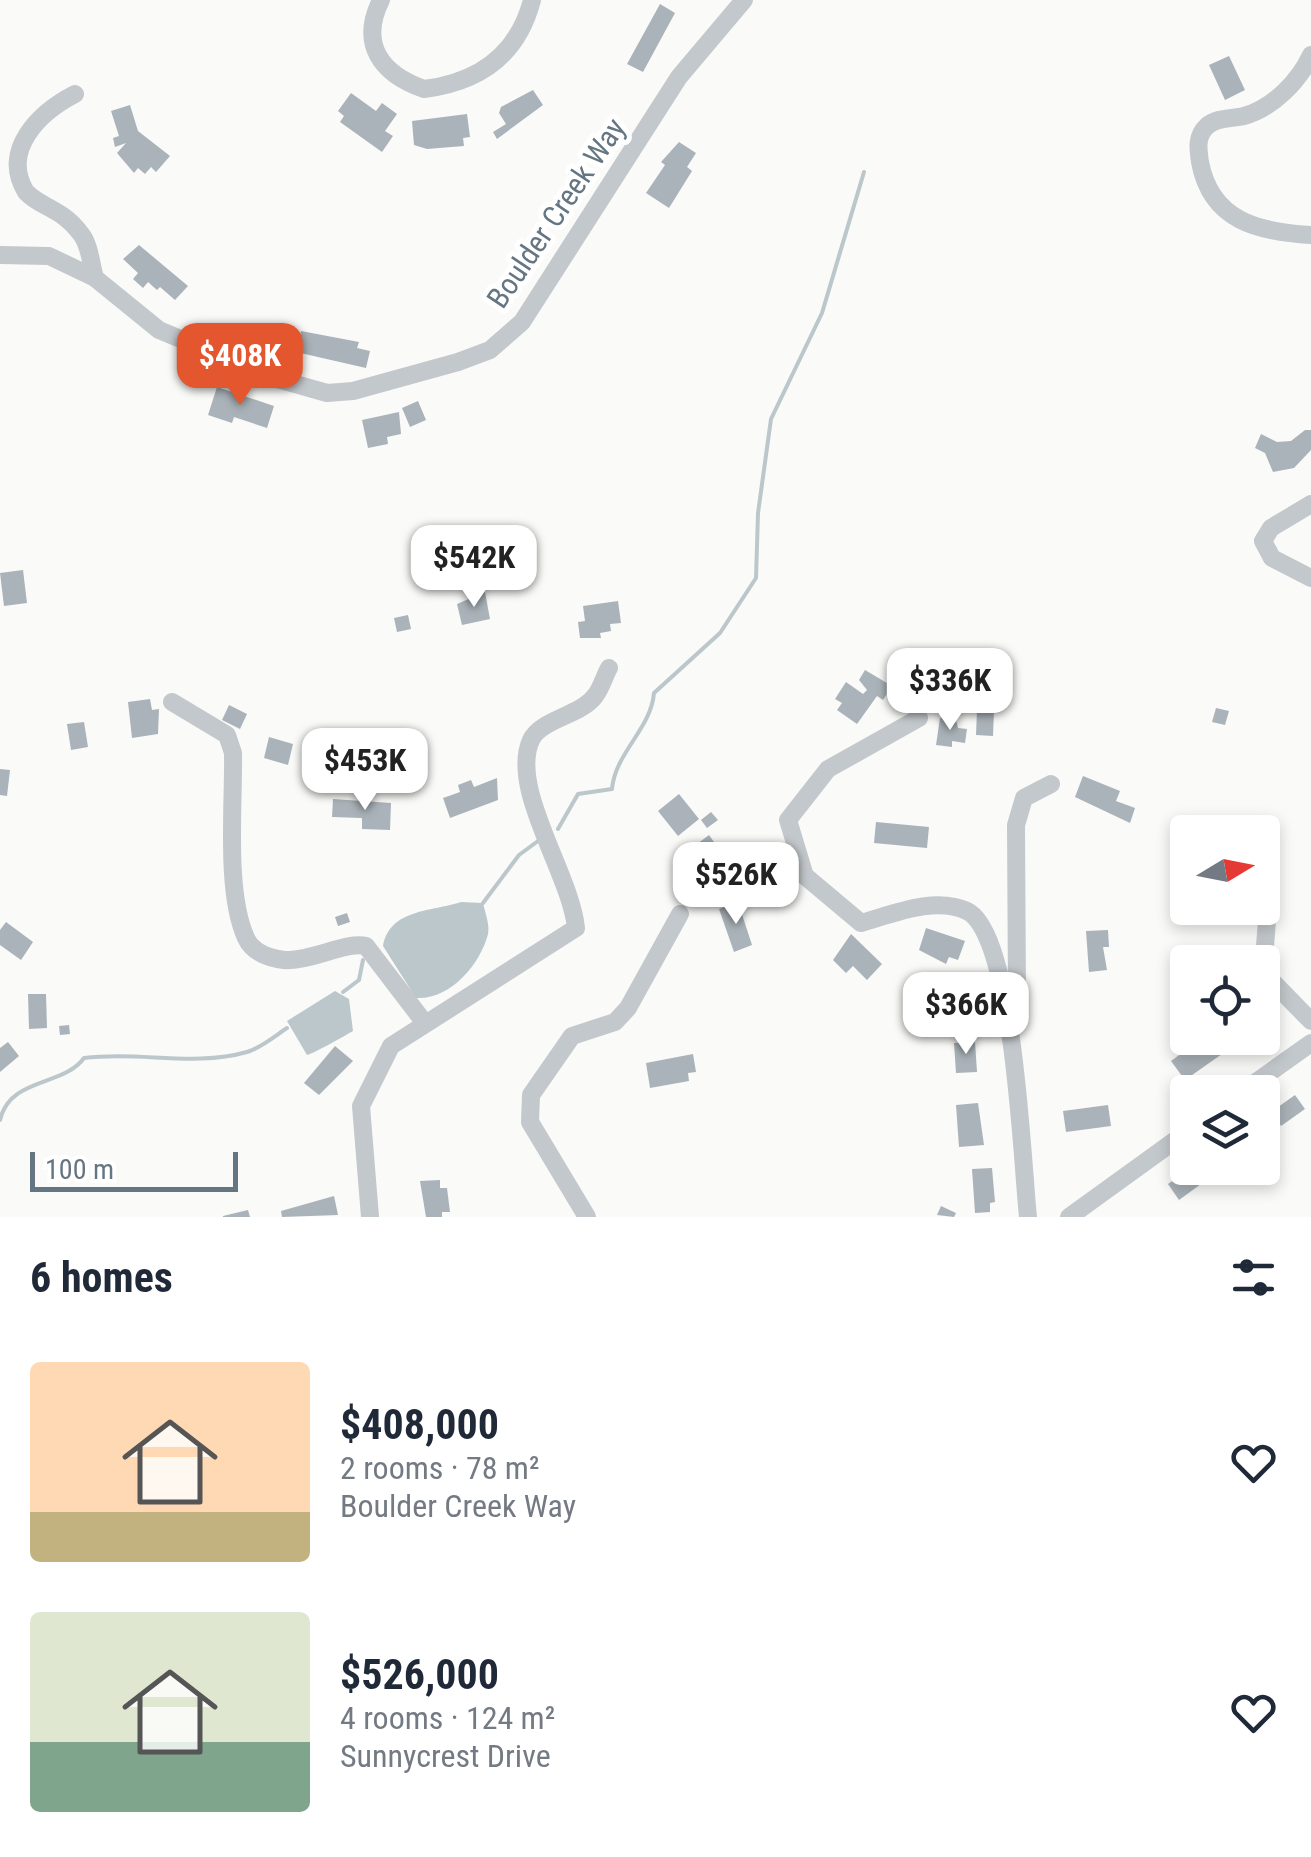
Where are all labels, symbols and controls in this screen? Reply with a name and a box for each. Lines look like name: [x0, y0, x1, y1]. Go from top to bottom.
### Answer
street label: Boulder Creek Way: [480, 112, 632, 314]
pin: $408K: [170, 323, 310, 408]
text: $408K: [199, 336, 281, 374]
pin: $542K: [404, 525, 544, 610]
text: $542K: [433, 538, 515, 576]
pin: $336K: [880, 648, 1020, 733]
text: $336K: [909, 661, 991, 699]
pin: $453K: [295, 728, 435, 813]
text: $453K: [324, 741, 406, 779]
north arrow: [1170, 815, 1280, 925]
map controls: [1170, 815, 1280, 1185]
pin: $526K: [666, 842, 806, 927]
text: $526K: [695, 855, 777, 893]
button: locate: [1170, 945, 1280, 1055]
pin: $366K: [896, 972, 1036, 1057]
text: $366K: [925, 985, 1007, 1023]
button: layers: [1170, 1075, 1280, 1185]
scale bar: [30, 1147, 238, 1192]
text: 100 m: [45, 1153, 114, 1186]
icon: filters: [1226, 1250, 1281, 1305]
text: 6 homes: [30, 1253, 173, 1302]
text: $408,000: [340, 1400, 499, 1449]
icon: home: [110, 1402, 230, 1522]
icon: heart: [1226, 1435, 1281, 1490]
text: 2 rooms · 78 m²: [340, 1449, 539, 1487]
text: Boulder Creek Way: [340, 1487, 576, 1525]
text: $526,000: [340, 1650, 499, 1699]
icon: home: [110, 1652, 230, 1772]
icon: heart: [1226, 1685, 1281, 1740]
text: 4 rooms · 124 m²: [340, 1699, 555, 1737]
text: Sunnycrest Drive: [340, 1737, 551, 1775]

